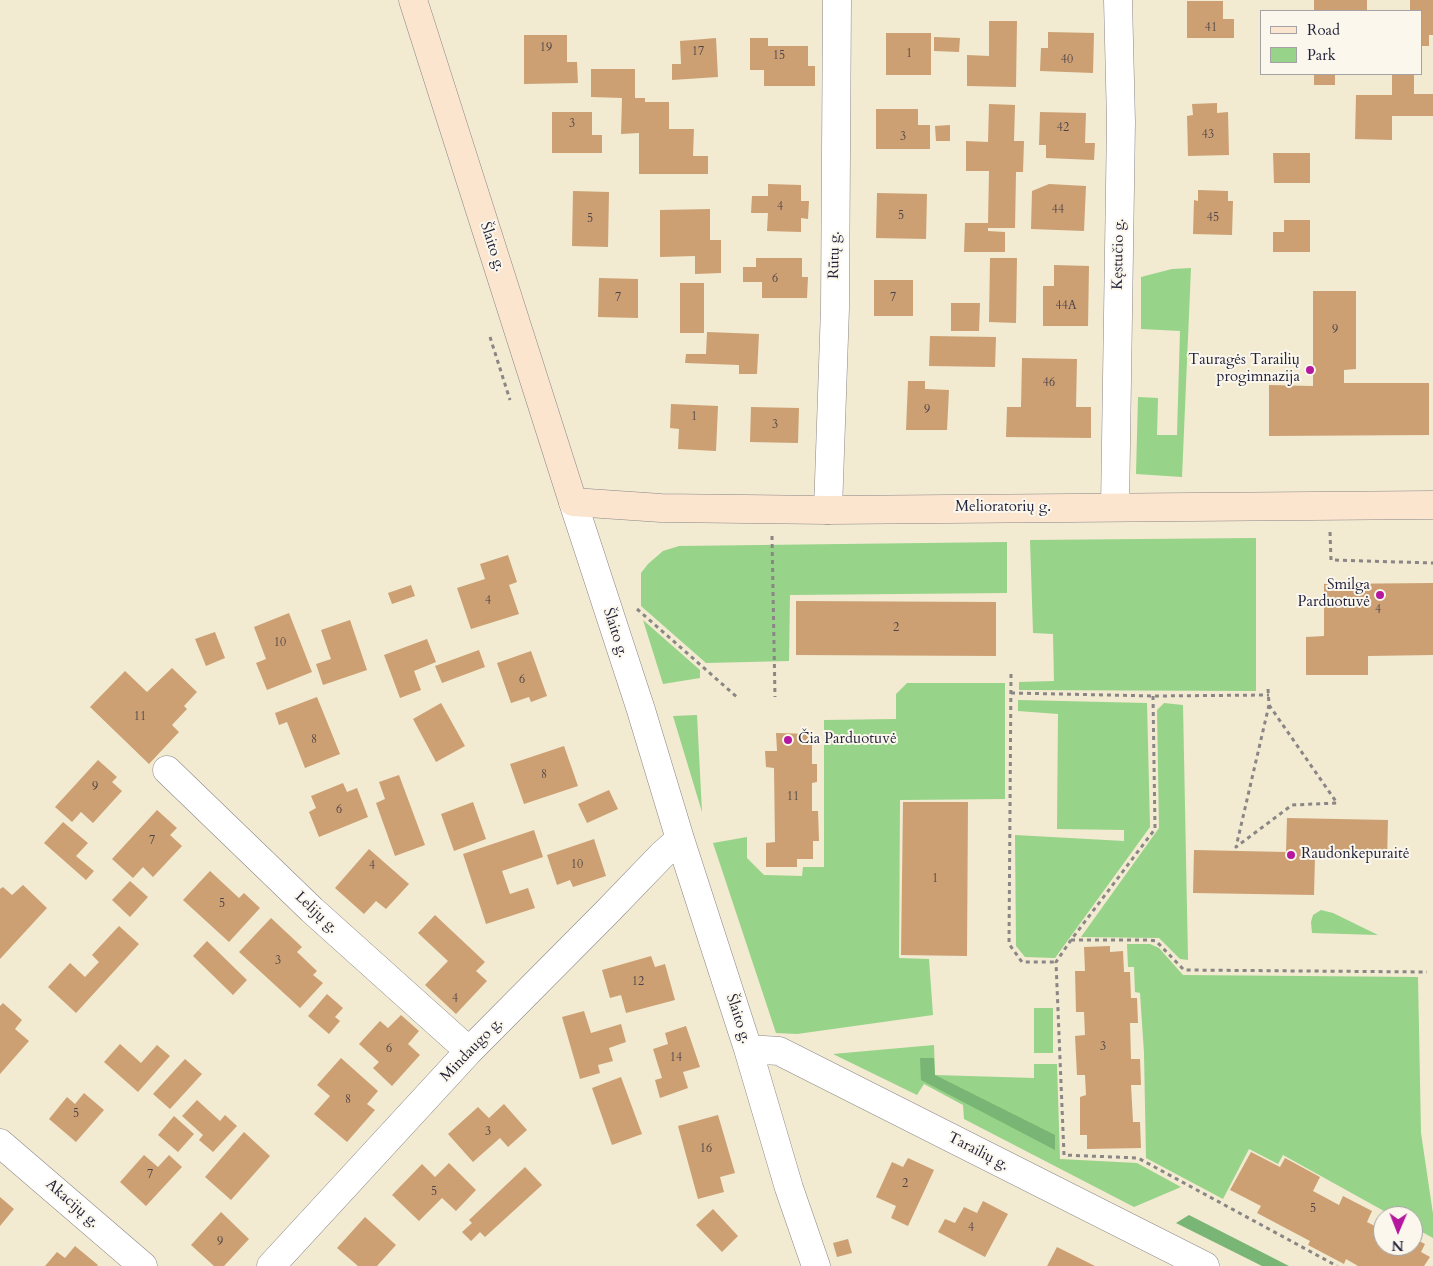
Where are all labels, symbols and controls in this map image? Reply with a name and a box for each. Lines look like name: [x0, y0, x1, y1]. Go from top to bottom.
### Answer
legend: [1260, 10, 1423, 75]
text: Road: [1307, 20, 1340, 40]
house number: 41: [1205, 21, 1217, 35]
house number: 19: [540, 41, 552, 55]
house number: 17: [692, 45, 704, 59]
text: Park: [1307, 45, 1336, 65]
house number: 1: [906, 47, 912, 61]
house number: 15: [773, 49, 785, 63]
house number: 40: [1061, 53, 1073, 67]
house number: 3: [569, 117, 575, 131]
house number: 42: [1057, 121, 1069, 135]
house number: 43: [1202, 128, 1214, 142]
house number: 3: [900, 130, 906, 144]
house number: 4: [777, 200, 783, 214]
house number: 44: [1052, 203, 1064, 217]
house number: 5: [898, 209, 904, 223]
house number: 45: [1207, 211, 1219, 225]
house number: 5: [587, 212, 593, 226]
street label: Kęstučio g.: [1109, 218, 1129, 290]
street label: Šlaito g.: [476, 220, 508, 274]
street label: Rūtų g.: [826, 231, 844, 279]
house number: 6: [772, 272, 778, 286]
house number: 7: [615, 291, 621, 305]
house number: 7: [890, 291, 896, 305]
house number: 44A: [1056, 299, 1076, 313]
house number: 9: [1332, 323, 1338, 337]
place label: Tauragės Tarailių progimnazija: [1188, 352, 1300, 387]
marker: Tauragės Tarailių progimnazija: [1304, 364, 1316, 376]
house number: 46: [1043, 376, 1055, 390]
house number: 9: [924, 403, 930, 417]
house number: 1: [691, 410, 697, 424]
house number: 3: [772, 418, 778, 432]
street label: Melioratorių g.: [955, 499, 1051, 517]
place label: Smilga Parduotuvė: [1298, 577, 1370, 612]
marker: Smilga Parduotuvė: [1374, 589, 1386, 601]
house number: 4: [485, 594, 491, 608]
house number: 4: [1375, 603, 1381, 617]
street label: Šlaito g.: [599, 606, 631, 660]
house number: 2: [893, 621, 899, 635]
house number: 10: [274, 636, 286, 650]
house number: 6: [519, 673, 525, 687]
house number: 11: [134, 710, 146, 724]
place label: Čia Parduotuvė: [798, 731, 897, 749]
house number: 8: [311, 733, 317, 747]
marker: Čia Parduotuvė: [782, 734, 794, 746]
house number: 8: [541, 768, 547, 782]
house number: 9: [92, 780, 98, 794]
house number: 11: [787, 790, 799, 804]
house number: 6: [336, 803, 342, 817]
house number: 7: [149, 834, 155, 848]
place label: Raudonkepuraitė: [1301, 846, 1409, 864]
marker: Raudonkepuraitė: [1285, 849, 1297, 861]
house number: 10: [571, 858, 583, 872]
house number: 4: [369, 859, 375, 873]
house number: 1: [932, 872, 938, 886]
street label: Lelijų g.: [291, 888, 341, 938]
house number: 5: [219, 897, 225, 911]
house number: 3: [275, 954, 281, 968]
house number: 12: [632, 975, 644, 989]
house number: 4: [452, 992, 458, 1006]
street label: Šlaito g.: [722, 992, 754, 1046]
street label: Mindaugo g.: [437, 1014, 507, 1086]
house number: 3: [1100, 1040, 1106, 1054]
house number: 6: [386, 1042, 392, 1056]
house number: 14: [670, 1051, 682, 1065]
house number: 8: [345, 1093, 351, 1107]
house number: 5: [73, 1107, 79, 1121]
house number: 3: [485, 1125, 491, 1139]
street label: Tarailių g.: [944, 1129, 1012, 1175]
house number: 16: [700, 1142, 712, 1156]
house number: 7: [147, 1168, 153, 1182]
street label: Akacijų g.: [42, 1176, 102, 1232]
house number: 2: [902, 1177, 908, 1191]
house number: 5: [431, 1185, 437, 1199]
house number: 5: [1310, 1202, 1316, 1216]
north arrow: [1373, 1206, 1423, 1256]
house number: 4: [968, 1221, 974, 1235]
house number: 9: [217, 1235, 223, 1249]
text: N: [1392, 1236, 1404, 1255]

